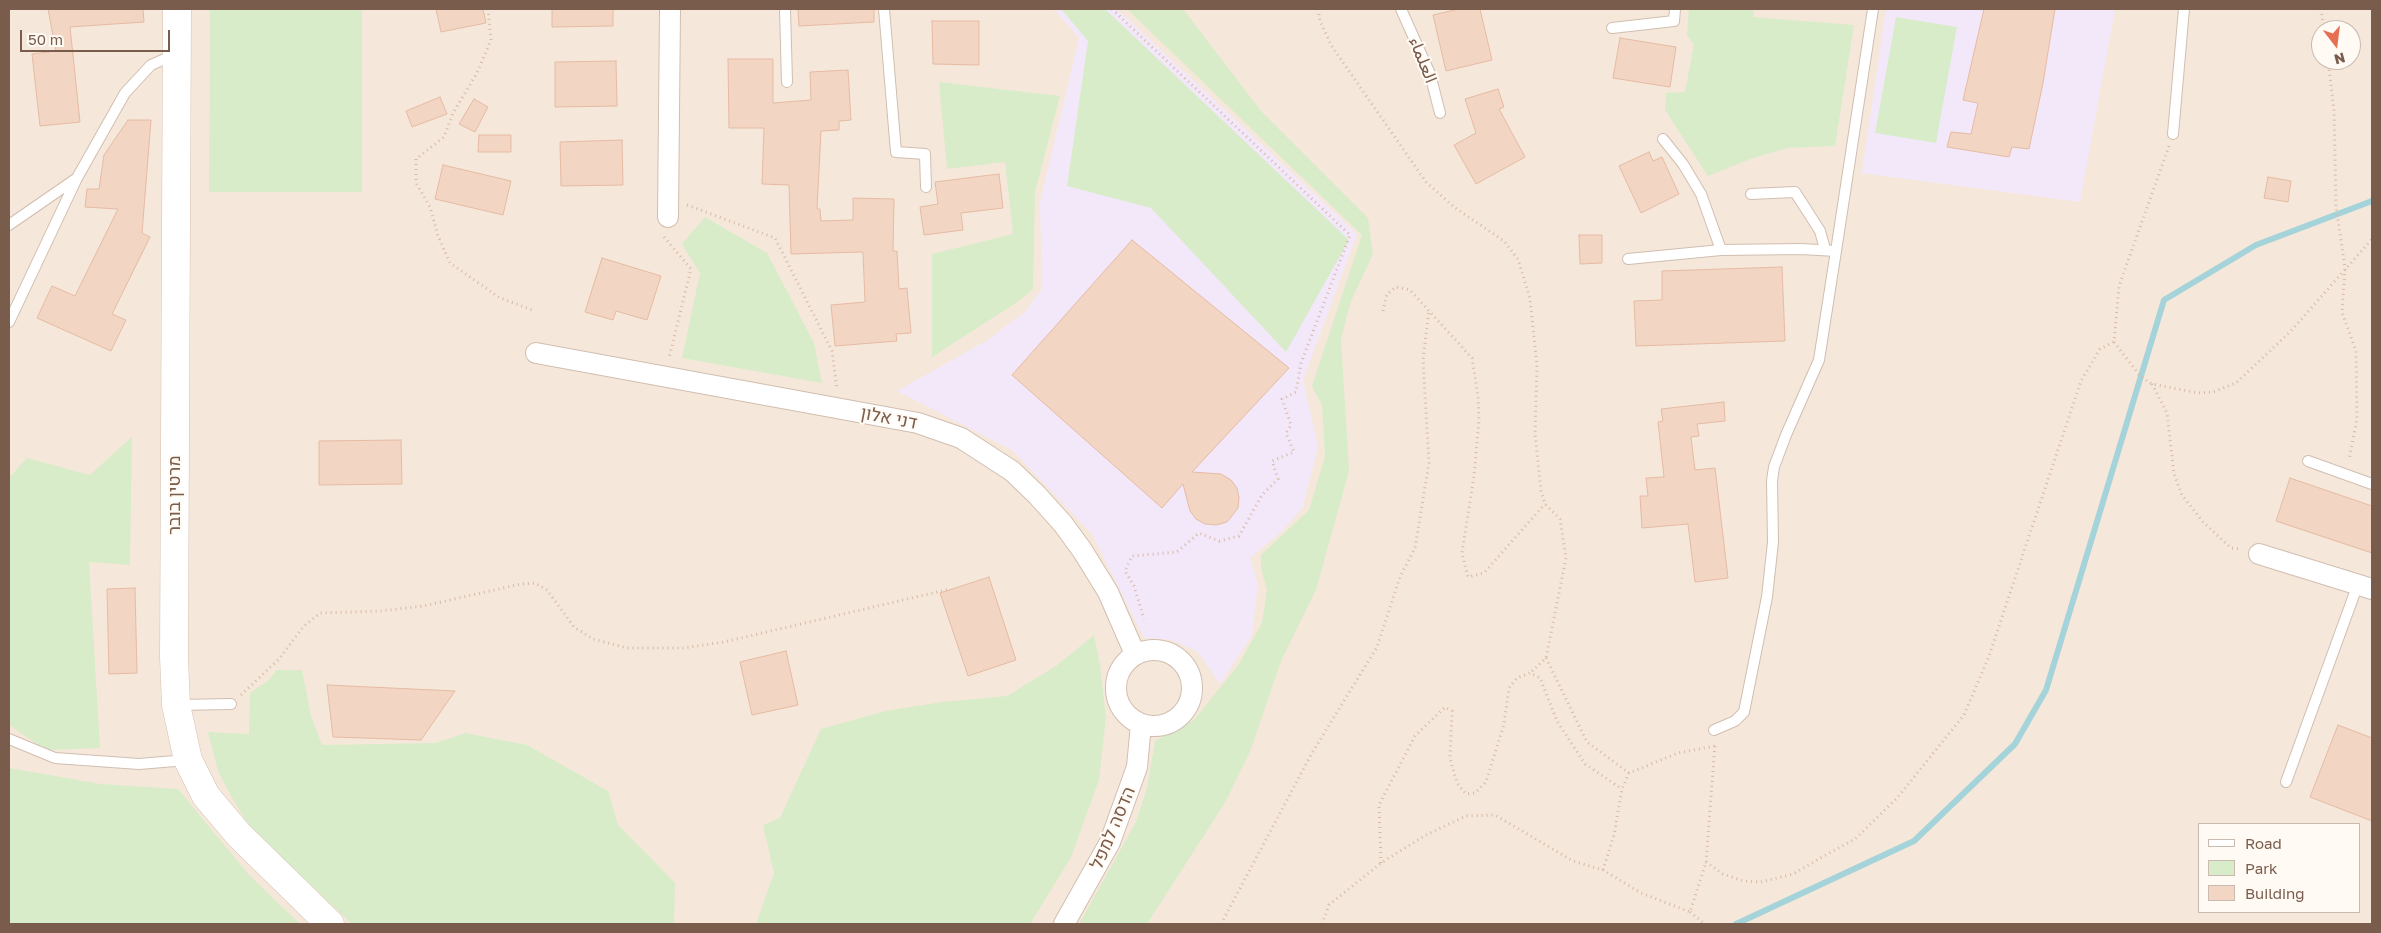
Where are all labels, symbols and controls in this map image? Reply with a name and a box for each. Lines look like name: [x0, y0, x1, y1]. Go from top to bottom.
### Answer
scale bar: [22, 20, 172, 52]
north arrow: [2311, 20, 2361, 70]
text: 50 m: [28, 30, 63, 48]
street label: العلماء: [1404, 34, 1442, 86]
text: N: [2332, 49, 2347, 69]
street label: דני אלון: [859, 402, 919, 434]
street label: מרטין בובר: [163, 455, 185, 535]
street label: הדסה למפל: [1086, 783, 1140, 873]
legend: [2198, 823, 2361, 913]
text: Road: [2245, 834, 2282, 852]
text: Park: [2245, 859, 2277, 877]
text: Building: [2245, 884, 2305, 902]

